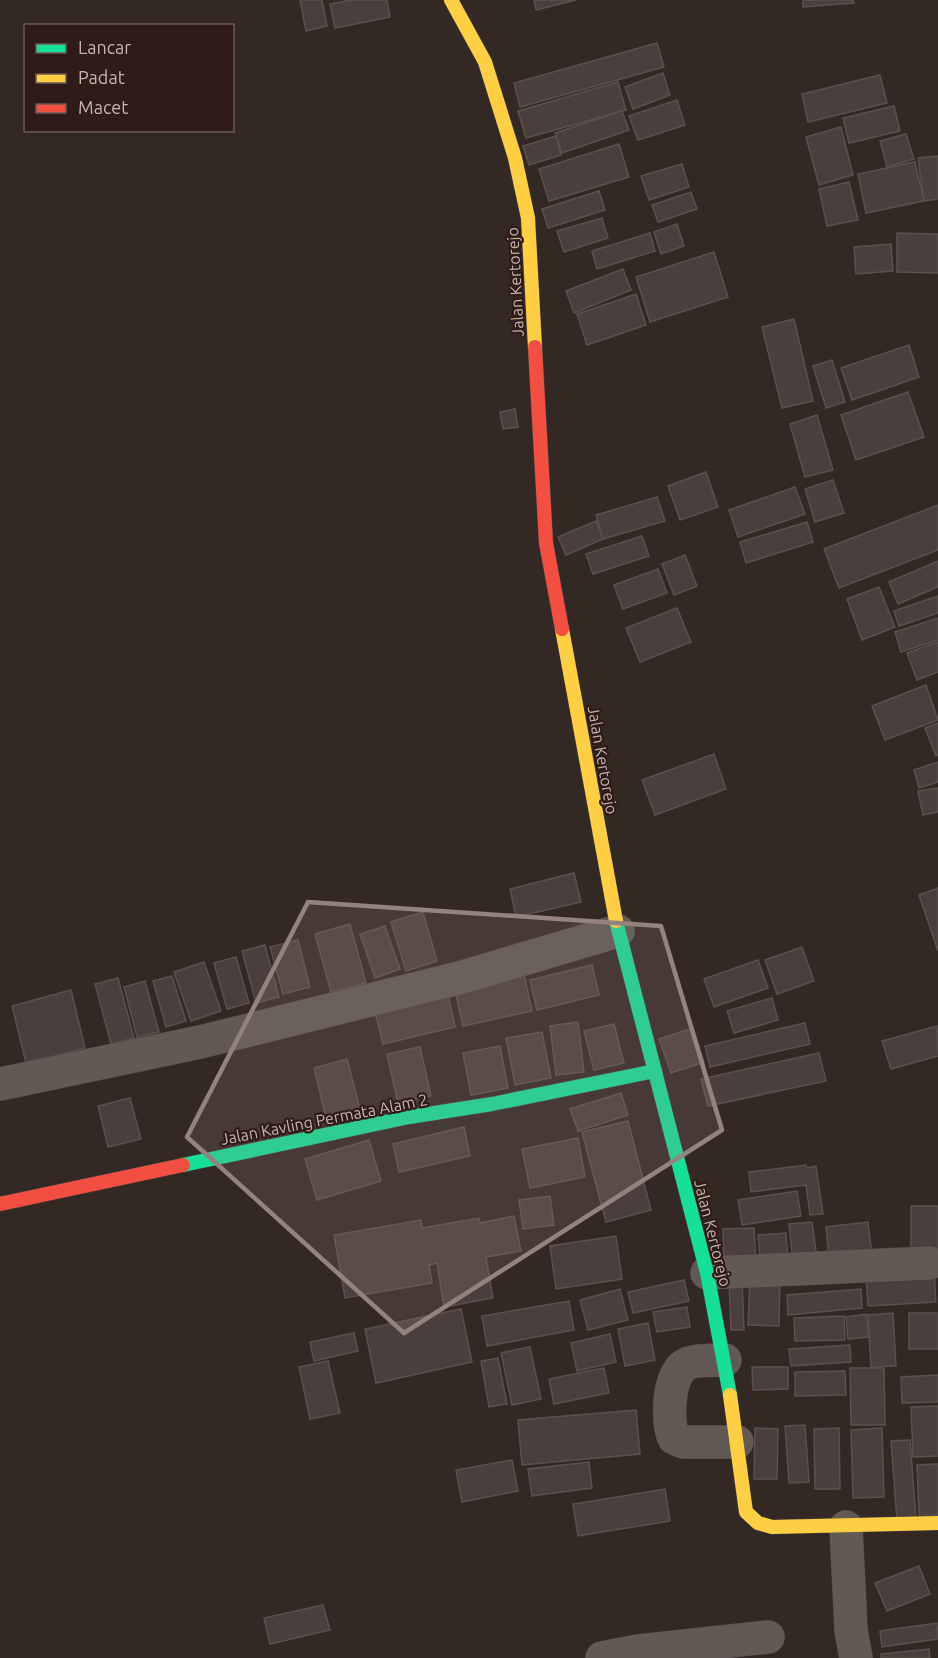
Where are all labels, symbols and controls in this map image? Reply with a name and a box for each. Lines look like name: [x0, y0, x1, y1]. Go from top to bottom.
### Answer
legend: [24, 24, 234, 132]
text: Lancar: [78, 37, 131, 57]
text: Padat: [78, 67, 125, 87]
text: Macet: [78, 97, 128, 117]
street label: Jalan Kertorejo: [503, 227, 527, 337]
street label: Jalan Kertorejo: [585, 705, 621, 815]
street label: Jalan Kavling Permata Alam 2: [219, 1090, 429, 1148]
street label: Jalan Kertorejo: [691, 1178, 735, 1288]

